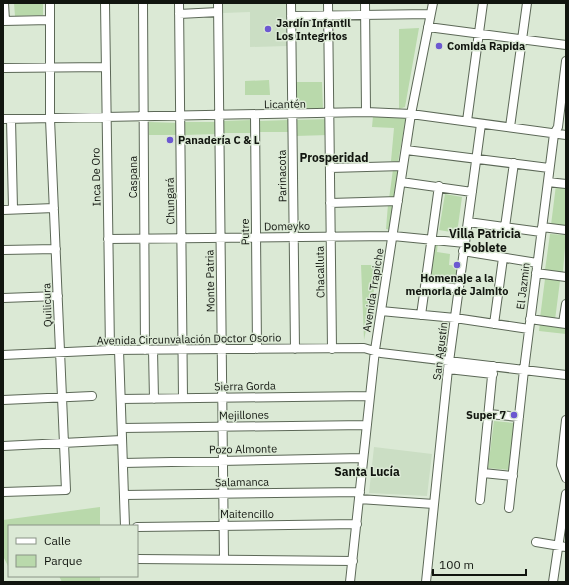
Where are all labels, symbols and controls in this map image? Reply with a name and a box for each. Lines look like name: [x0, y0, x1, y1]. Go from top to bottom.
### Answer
place label: Jardín Infantil Los Integritos: [276, 16, 351, 43]
marker: Jardín Infantil Los Integritos: [263, 24, 273, 34]
place label: Comida Rapida: [447, 39, 525, 53]
marker: Comida Rapida: [434, 41, 444, 51]
street label: Licantén: [264, 97, 306, 111]
place label: Panadería C & L: [178, 133, 260, 147]
marker: Panadería C & L: [165, 135, 175, 145]
street label: Inca De Oro: [88, 148, 104, 206]
street label: Parinacota: [275, 149, 289, 202]
district label: Prosperidad: [299, 150, 369, 165]
street label: Caspana: [126, 156, 140, 198]
street label: Chungará: [163, 177, 177, 225]
street label: Putre: [238, 218, 252, 246]
street label: Domeyko: [264, 219, 310, 233]
district label: Villa Patricia Poblete: [449, 226, 521, 255]
street label: Chacalluta: [313, 246, 327, 298]
street label: Avenida Trapiche: [359, 247, 387, 333]
street label: Monte Patria: [202, 249, 218, 312]
marker: Homenaje a la memoria de Jaimito: [452, 260, 462, 270]
street label: El Jazmin: [513, 262, 533, 310]
place label: Homenaje a la memoria de Jaimito: [406, 271, 508, 298]
street label: Quilicura: [39, 283, 55, 327]
street label: San Agustín: [429, 321, 451, 381]
street label: Avenida Circunvalación Doctor Osorio: [96, 330, 282, 348]
street label: Sierra Gorda: [214, 378, 276, 394]
street label: Mejillones: [219, 408, 269, 422]
place label: Super 7: [466, 408, 506, 422]
marker: Super 7: [509, 410, 519, 420]
street label: Pozo Almonte: [209, 441, 277, 457]
district label: Santa Lucía: [334, 464, 400, 479]
street label: Salamanca: [215, 475, 269, 489]
street label: Maitencillo: [220, 507, 274, 521]
legend: [8, 525, 138, 577]
text: Calle: [44, 533, 71, 548]
scale bar: [433, 551, 526, 577]
text: Parque: [44, 553, 83, 568]
text: 100 m: [439, 557, 474, 572]

